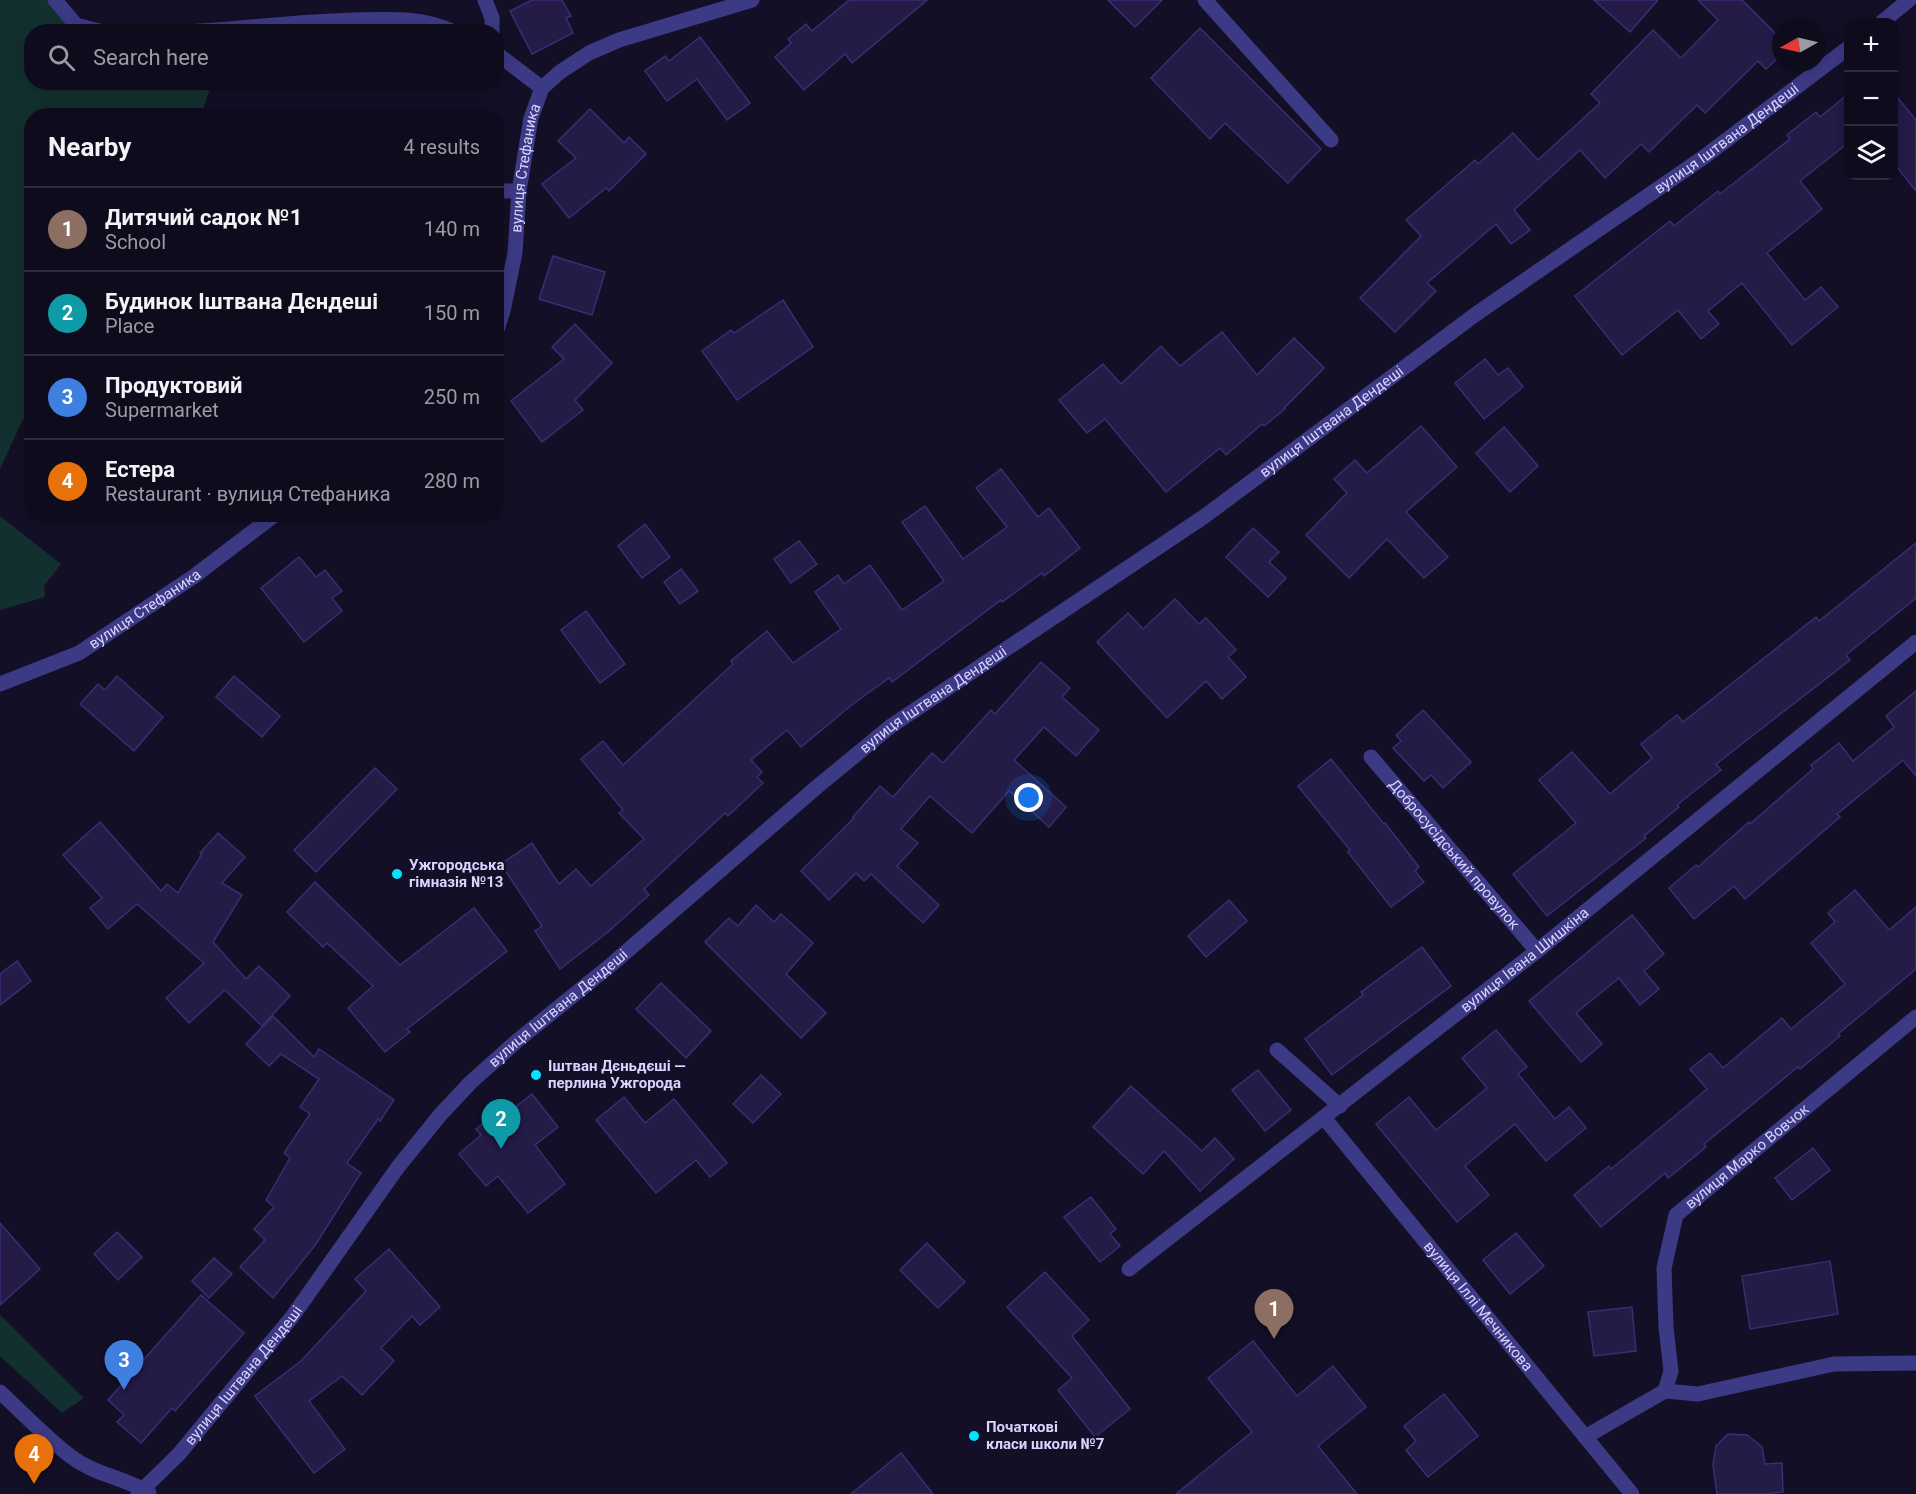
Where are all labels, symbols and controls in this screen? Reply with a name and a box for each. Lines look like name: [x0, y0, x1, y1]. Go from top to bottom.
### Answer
north arrow: [1772, 18, 1826, 72]
map controls: [1844, 18, 1898, 180]
button: +: [1844, 18, 1898, 72]
search box: [24, 24, 504, 90]
icon: search: [45, 41, 78, 74]
text: Search here: [93, 45, 209, 70]
button: −: [1844, 72, 1898, 126]
street label: вулиця Іштвана Дендеші: [1651, 79, 1802, 198]
street label: вулиця Стефаника: [507, 101, 545, 233]
button: layers: [1844, 126, 1898, 180]
text: Nearby: [48, 132, 131, 162]
text: 4 results: [404, 135, 480, 159]
text: Дитячий садок №1: [105, 205, 302, 230]
text: 1: [62, 217, 73, 241]
text: 140 m: [424, 217, 480, 241]
text: School: [105, 230, 166, 254]
text: Будинок Іштвана Дєндеші: [105, 289, 378, 314]
text: 2: [62, 301, 73, 325]
text: 150 m: [424, 301, 480, 325]
text: Place: [105, 314, 154, 338]
street label: вулиця Іштвана Дендеші: [1256, 362, 1407, 481]
text: Продуктовий: [105, 373, 243, 398]
text: 3: [62, 385, 73, 409]
text: 250 m: [424, 385, 480, 409]
text: Supermarket: [105, 398, 219, 422]
text: Естера: [105, 457, 175, 482]
text: 4: [62, 469, 73, 493]
text: 280 m: [424, 469, 480, 493]
text: Restaurant · вулиця Стефаника: [105, 482, 391, 506]
street label: вулиця Стефаника: [86, 565, 204, 653]
street label: вулиця Іштвана Дендеші: [856, 642, 1010, 757]
street label: Добросусідський провулок: [1385, 775, 1523, 933]
your location: [1014, 783, 1043, 812]
place label: Ужгородська гімназія №13: [409, 856, 504, 891]
marker: Ужгородська гімназія №13: [390, 867, 404, 881]
street label: вулиця Івана Шишкіна: [1457, 904, 1592, 1016]
street label: вулиця Іштвана Дендеші: [485, 945, 631, 1071]
place label: Іштван Дєньдєші — перлина Ужгорода: [548, 1057, 686, 1092]
marker: Іштван Дєньдєші — перлина Ужгорода: [529, 1068, 543, 1082]
pin: 2: [482, 1100, 520, 1149]
street label: вулиця Марко Вовчок: [1682, 1100, 1813, 1213]
street label: вулиця Іллі Мечникова: [1420, 1238, 1537, 1375]
pin: 1: [1254, 1290, 1294, 1339]
street label: вулиця Іштвана Дендеші: [181, 1302, 306, 1449]
pin: 3: [104, 1340, 144, 1390]
place label: Початкові класи школи №7: [986, 1418, 1104, 1453]
marker: Початкові класи школи №7: [967, 1429, 981, 1443]
pin: 4: [15, 1434, 54, 1484]

